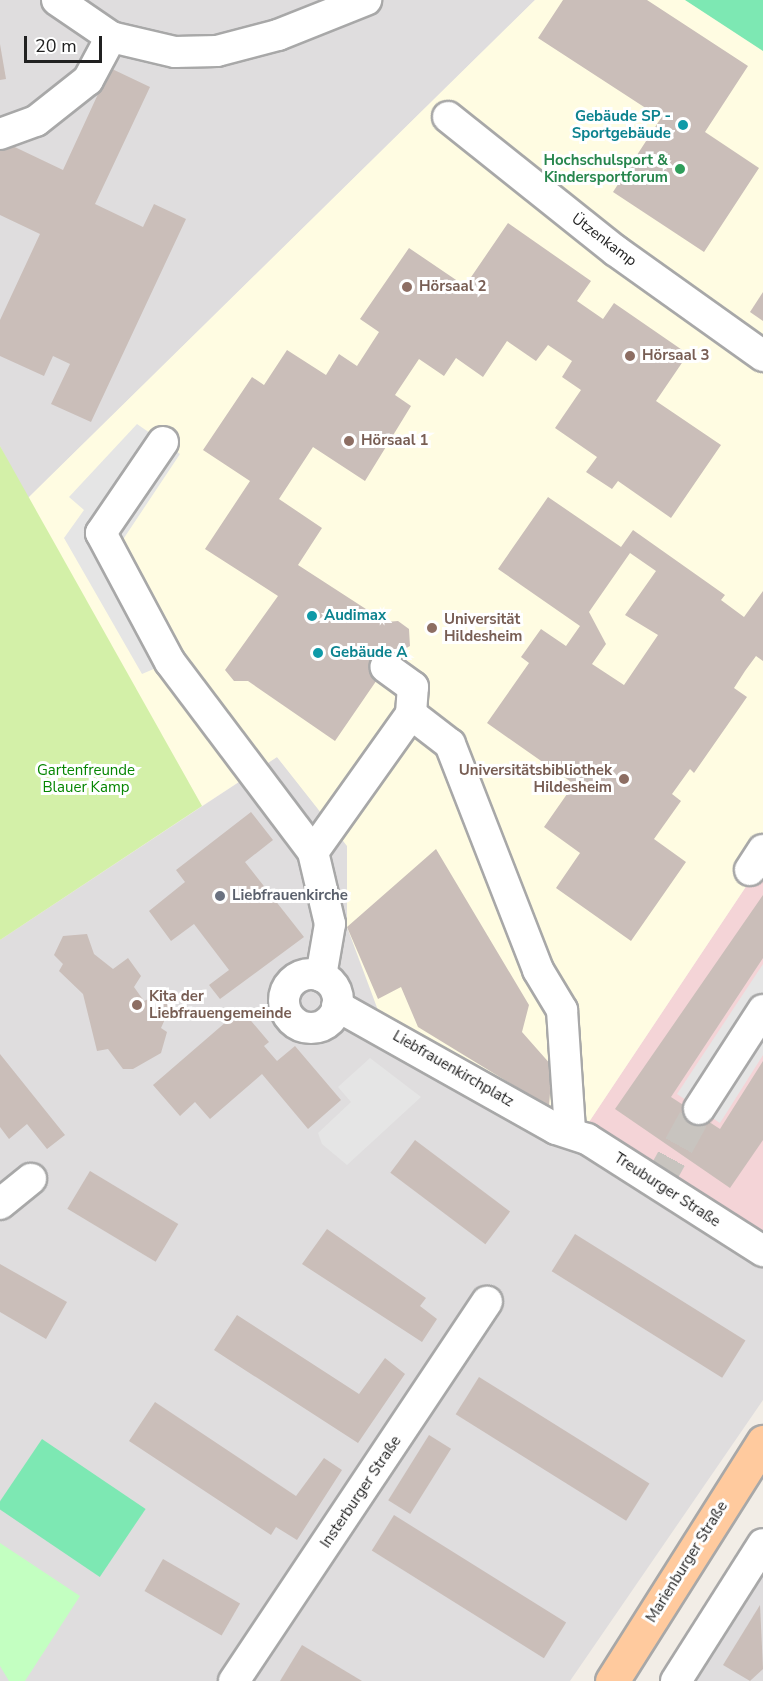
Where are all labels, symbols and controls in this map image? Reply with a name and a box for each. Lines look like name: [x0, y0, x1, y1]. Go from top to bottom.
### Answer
scale bar: [27, 24, 105, 62]
text: 20 m: [35, 34, 77, 58]
place label: Gebäude SP - Sportgebäude: [572, 107, 671, 142]
marker: Gebäude SP - Sportgebäude: [676, 118, 690, 132]
place label: Hochschulsport & Kindersportforum: [543, 151, 668, 186]
marker: Hochschulsport & Kindersportforum: [673, 162, 687, 176]
street label: Ützenkamp: [568, 210, 640, 270]
place label: Hörsaal 2: [419, 278, 487, 296]
marker: Hörsaal 2: [400, 280, 414, 294]
place label: Hörsaal 3: [642, 347, 710, 365]
marker: Hörsaal 3: [623, 349, 637, 363]
place label: Hörsaal 1: [361, 432, 429, 450]
marker: Hörsaal 1: [342, 434, 356, 448]
place label: Audimax: [324, 607, 386, 625]
marker: Audimax: [305, 609, 319, 623]
place label: Universität Hildesheim: [444, 610, 522, 645]
marker: Universität Hildesheim: [425, 621, 439, 635]
place label: Gebäude A: [330, 644, 407, 662]
marker: Gebäude A: [311, 646, 325, 660]
park label: Gartenfreunde Blauer Kamp: [37, 761, 135, 796]
place label: Universitätsbibliothek Hildesheim: [459, 761, 612, 796]
marker: Universitätsbibliothek Hildesheim: [617, 772, 631, 786]
place label: Liebfrauenkirche: [232, 887, 348, 905]
marker: Liebfrauenkirche: [213, 889, 227, 903]
place label: Kita der Liebfrauengemeinde: [149, 987, 292, 1022]
marker: Kita der Liebfrauengemeinde: [130, 998, 144, 1012]
street label: Liebfrauenkirchplatz: [389, 1027, 517, 1111]
street label: Treuburger Straße: [611, 1149, 723, 1231]
street label: Insterburger Straße: [317, 1433, 405, 1551]
street label: Marienburger Straße: [642, 1498, 732, 1626]

